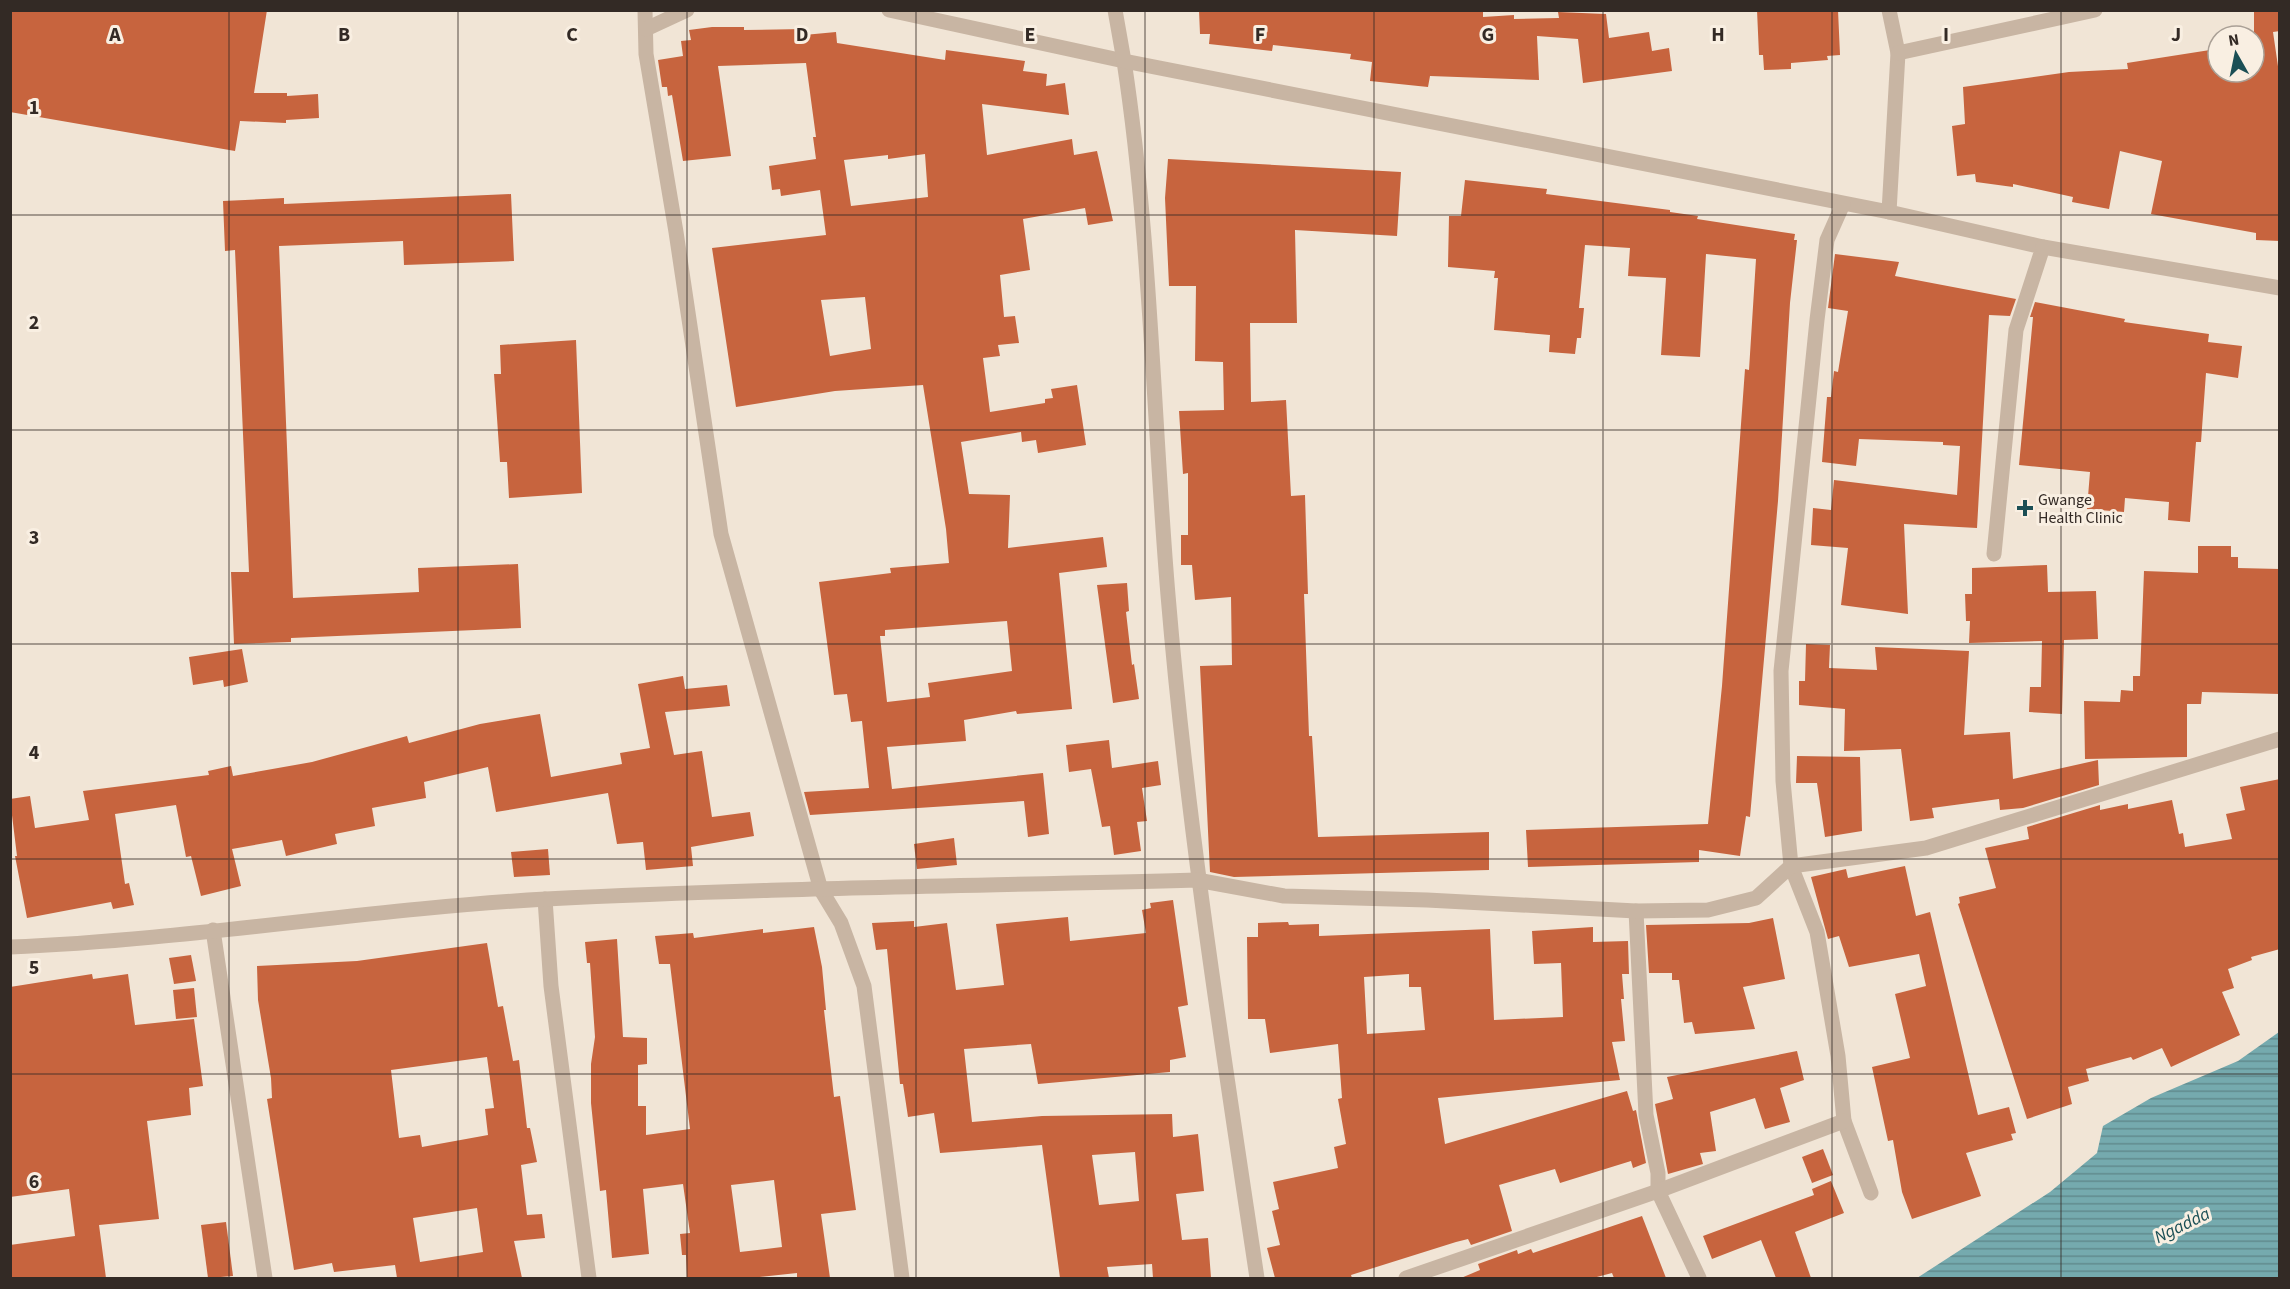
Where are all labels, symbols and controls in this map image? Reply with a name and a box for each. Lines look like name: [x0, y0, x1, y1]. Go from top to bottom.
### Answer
text: A: [108, 21, 121, 49]
text: B: [338, 21, 350, 49]
text: C: [566, 21, 578, 49]
text: D: [796, 21, 808, 49]
text: E: [1025, 21, 1035, 49]
text: F: [1255, 21, 1265, 49]
text: G: [1482, 21, 1494, 49]
text: H: [1711, 21, 1725, 49]
text: I: [1943, 21, 1949, 49]
text: J: [2171, 21, 2181, 49]
north arrow: [2206, 24, 2266, 84]
text: N: [2227, 28, 2241, 52]
text: 1: [29, 94, 39, 122]
text: 2: [29, 309, 39, 337]
place label: Gwange Health Clinic: [2038, 489, 2123, 529]
marker: Gwange Health Clinic: [2016, 499, 2034, 517]
text: 3: [29, 524, 39, 552]
text: 4: [29, 739, 40, 767]
text: 5: [29, 954, 39, 982]
text: 6: [29, 1168, 39, 1196]
water label: Ngadda: [2150, 1201, 2215, 1250]

